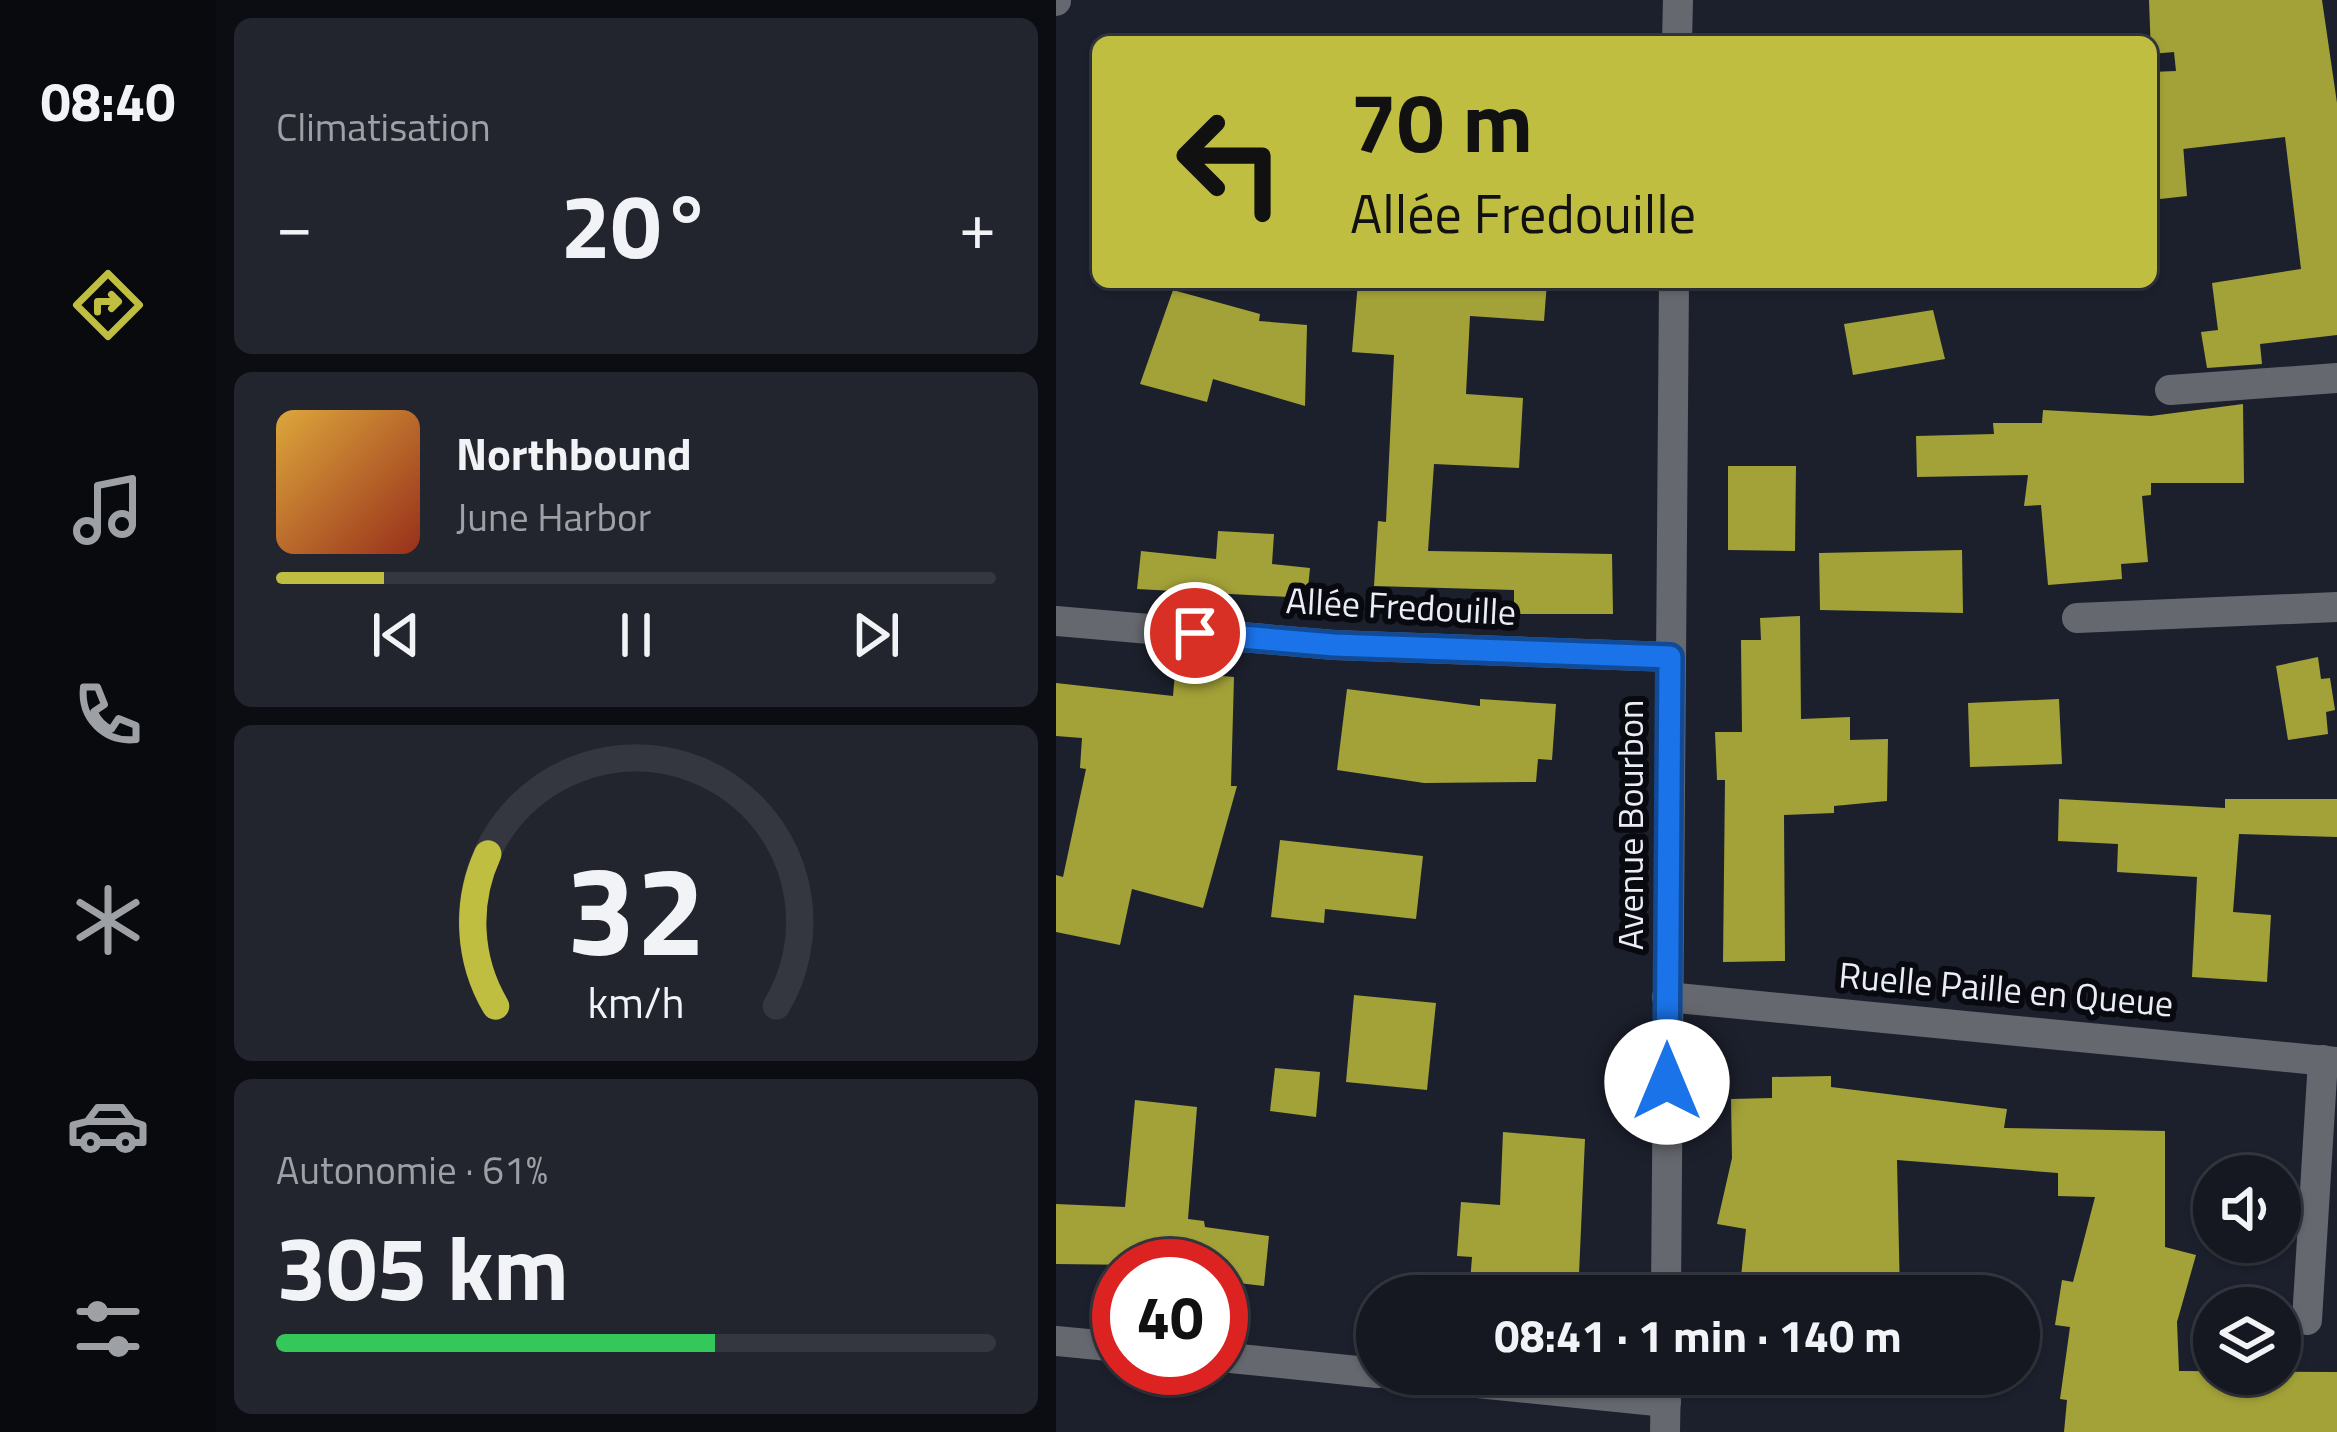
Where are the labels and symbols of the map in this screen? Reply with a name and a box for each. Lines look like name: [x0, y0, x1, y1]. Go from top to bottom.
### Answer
street label: Allée Fredouille: [1284, 572, 1518, 639]
pin: [1144, 582, 1246, 684]
street label: Avenue Bourbon: [1602, 700, 1657, 950]
street label: Ruelle Paille en Queue: [1836, 946, 2176, 1031]
position arrow: [1604, 1019, 1730, 1145]
speed limit sign: 40: [1092, 1239, 1248, 1395]

